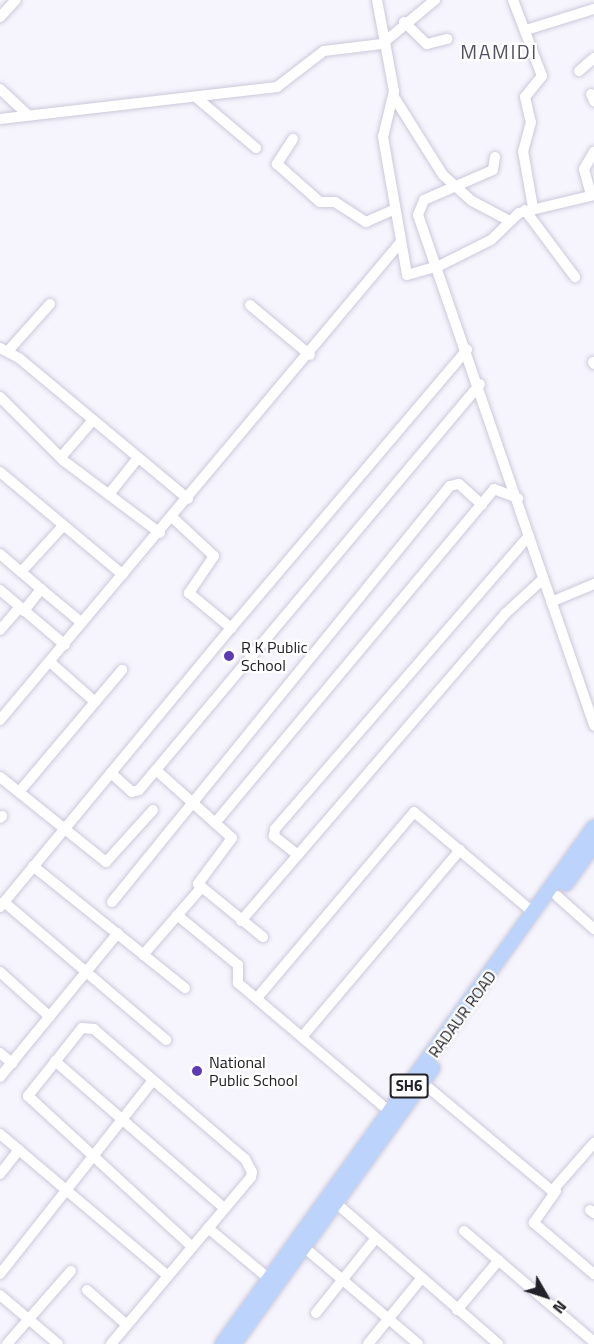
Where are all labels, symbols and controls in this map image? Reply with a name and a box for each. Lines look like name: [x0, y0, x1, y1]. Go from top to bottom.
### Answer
district label: MAMIDI: [460, 39, 538, 63]
place label: R K Public School: [241, 637, 308, 675]
marker: R K Public School: [222, 649, 236, 663]
street label: RADAUR ROAD: [424, 967, 500, 1061]
place label: National Public School: [209, 1052, 298, 1090]
marker: National Public School: [190, 1064, 204, 1078]
road number: SH6: [390, 1074, 428, 1098]
north arrow: [516, 1266, 576, 1326]
text: N: [547, 1295, 573, 1319]

